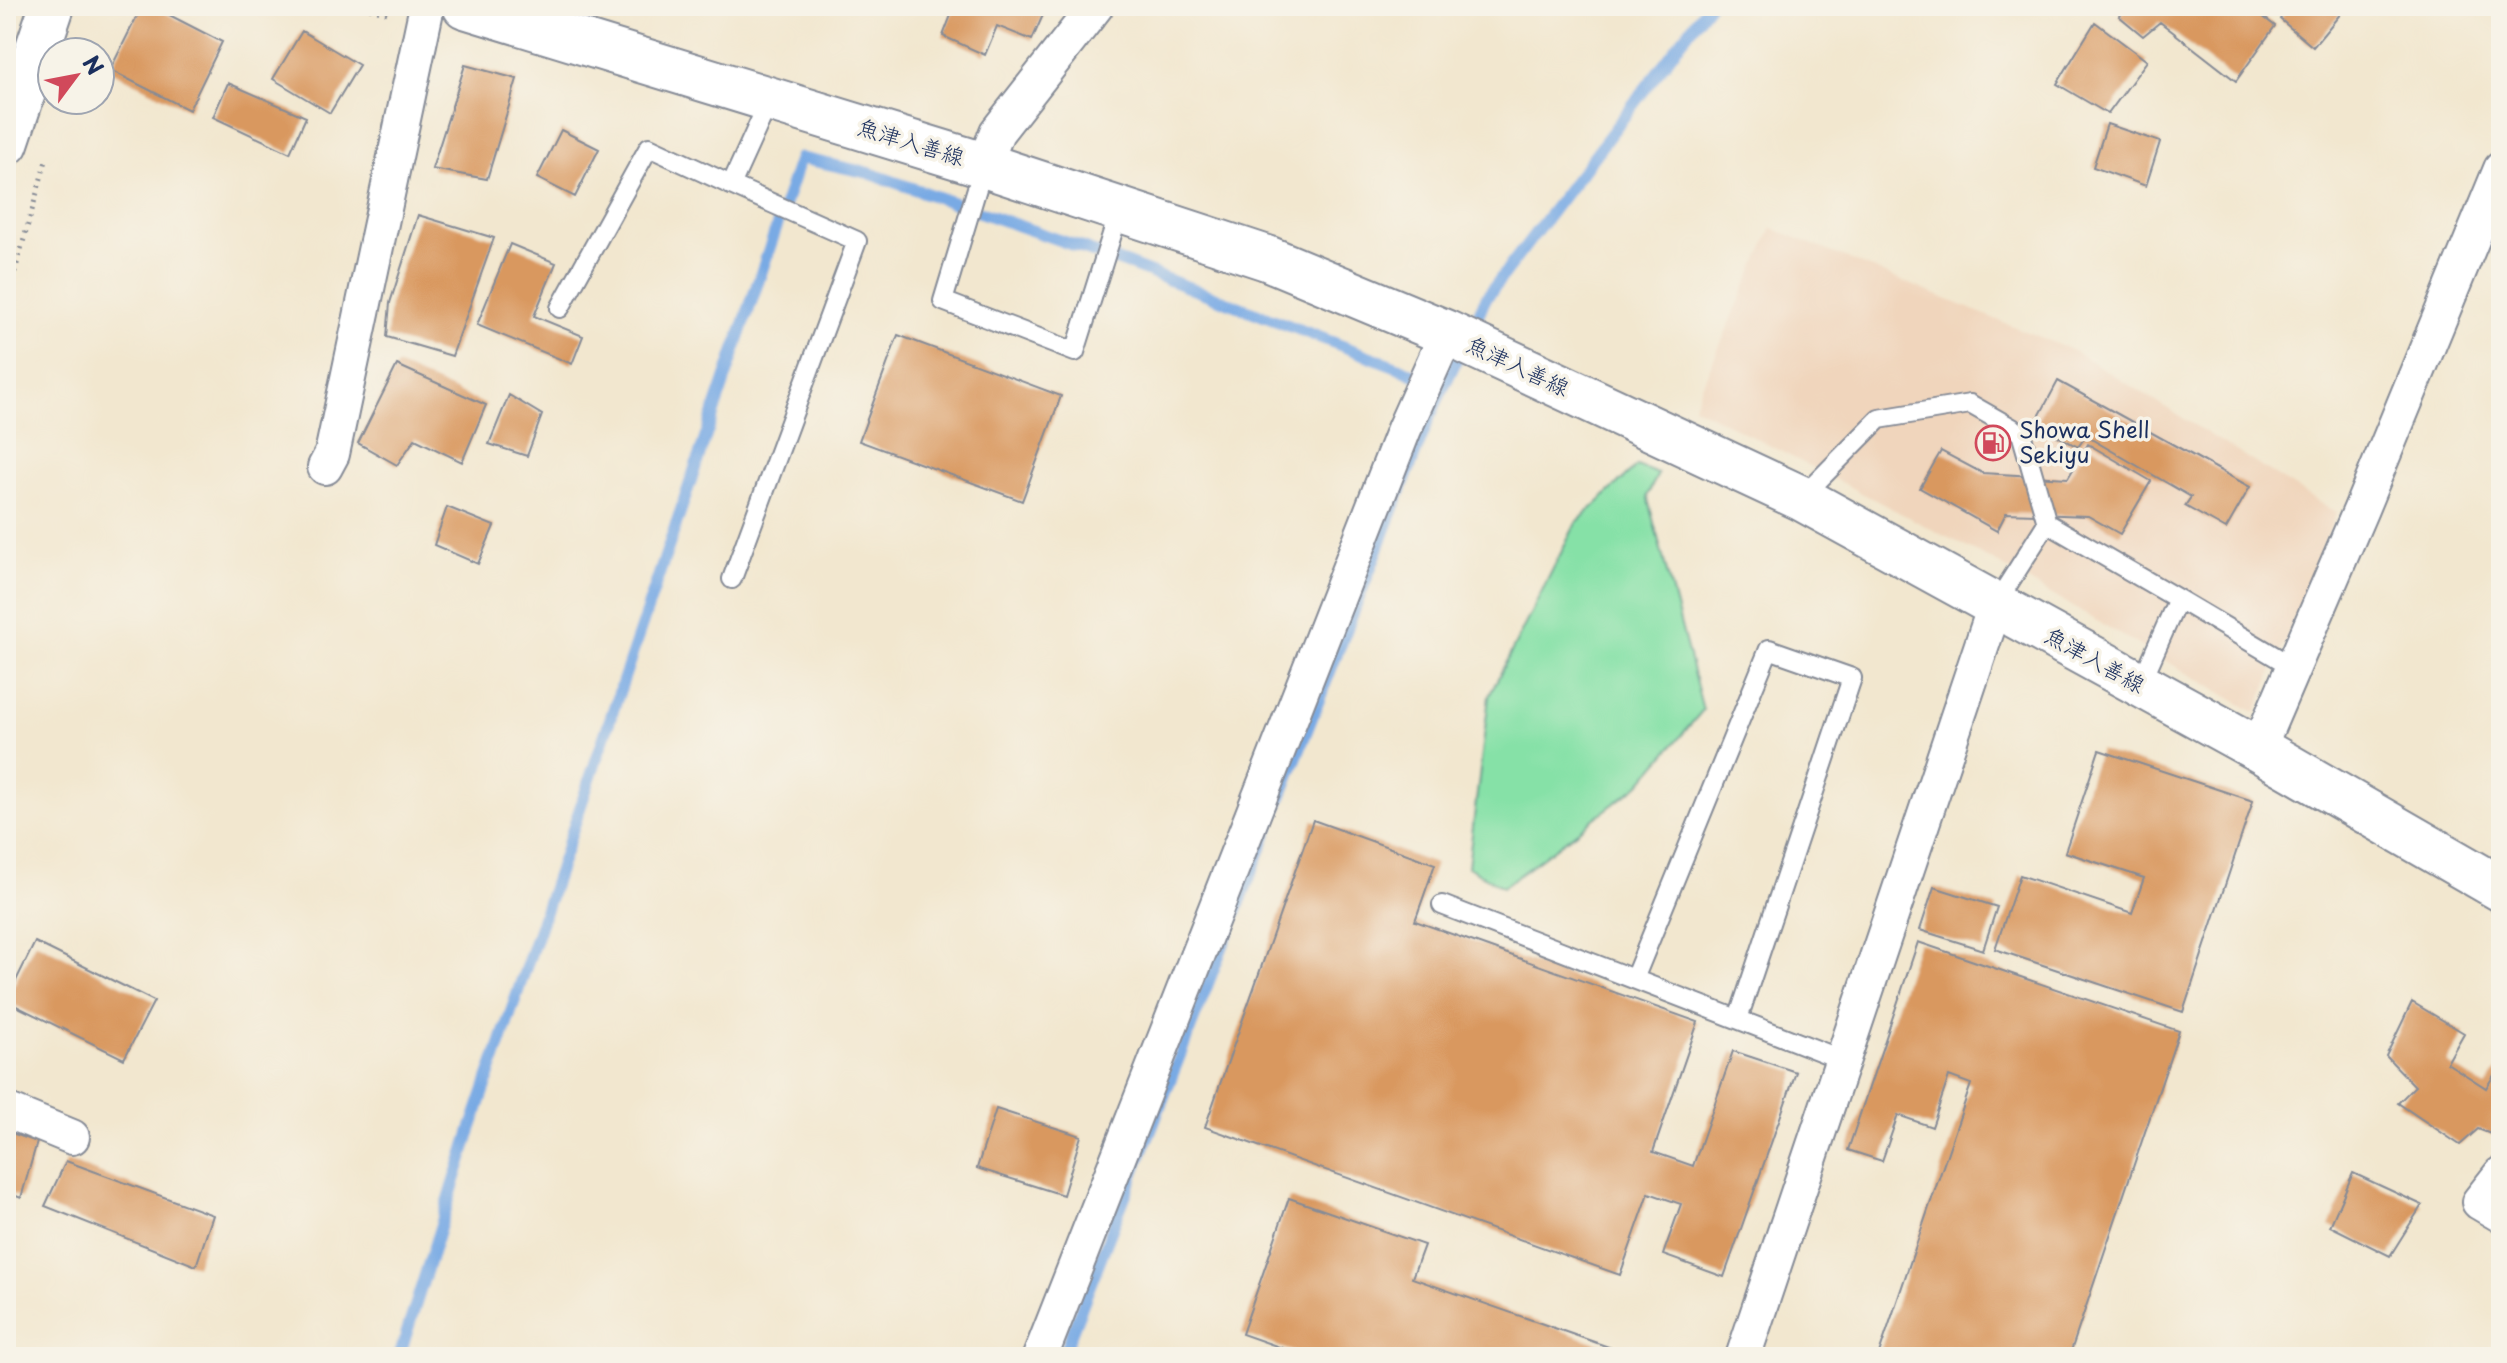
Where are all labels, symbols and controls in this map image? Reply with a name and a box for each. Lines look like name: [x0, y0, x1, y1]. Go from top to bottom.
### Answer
north arrow: [36, 36, 116, 116]
text: N: [76, 48, 113, 81]
street label: 魚津入善線: [854, 109, 969, 172]
street label: 魚津入善線: [1462, 326, 1575, 403]
place label: Showa Shell Sekiyu: [2019, 412, 2149, 470]
fuel station icon: Showa Shell Sekiyu: [1974, 424, 2012, 462]
street label: 魚津入善線: [2040, 618, 2152, 700]

